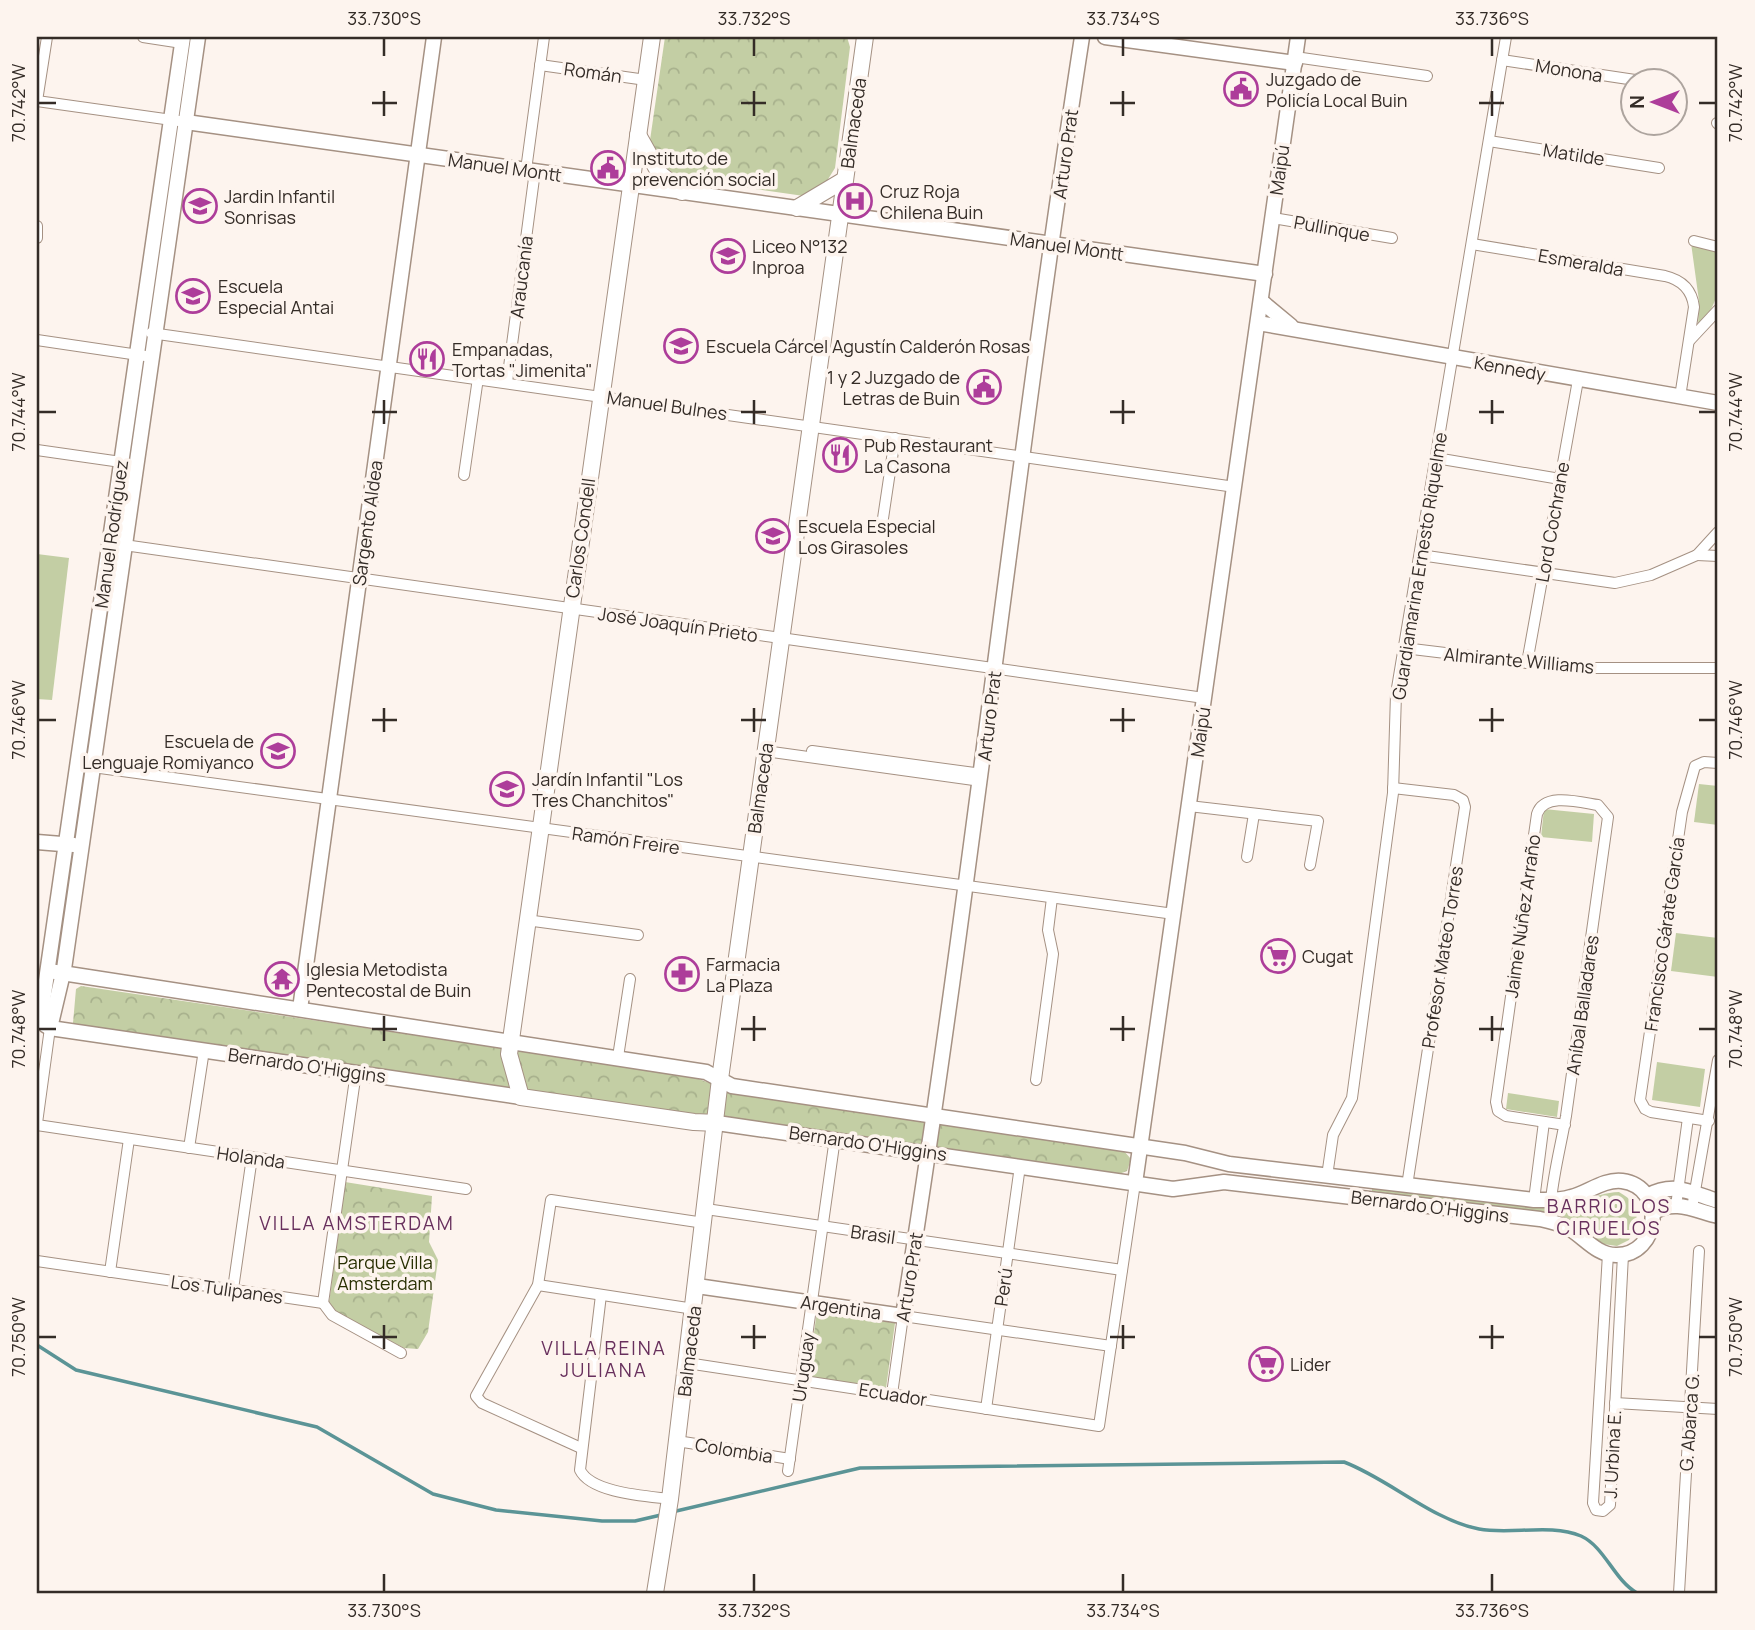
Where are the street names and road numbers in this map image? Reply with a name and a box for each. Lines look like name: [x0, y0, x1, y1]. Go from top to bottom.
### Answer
street label: Monona: [1534, 53, 1604, 87]
street label: Román: [563, 56, 623, 88]
street label: Balmaceda: [835, 76, 871, 170]
street label: Arturo Prat: [1047, 107, 1083, 201]
street label: Matilde: [1542, 137, 1606, 171]
street label: Maipú: [1264, 143, 1294, 197]
street label: Manuel Montt: [447, 147, 563, 187]
street label: Pullinque: [1292, 210, 1372, 246]
street label: Manuel Montt: [1009, 226, 1125, 266]
street label: Araucanía: [504, 234, 538, 320]
street label: Esmeralda: [1536, 243, 1626, 281]
street label: Kennedy: [1472, 350, 1548, 386]
street label: Manuel Bulnes: [605, 385, 729, 425]
street label: Guardiamarina Ernesto Riquelme: [1386, 430, 1452, 702]
street label: Manuel Rodríguez: [89, 458, 133, 610]
street label: Sargento Aldea: [346, 459, 388, 587]
street label: Lord Cochrane: [1530, 460, 1574, 584]
street label: Carlos Condell: [560, 476, 600, 600]
street label: José Joaquín Prieto: [597, 601, 759, 647]
street label: Almirante Williams: [1443, 641, 1595, 679]
street label: Arturo Prat: [972, 670, 1006, 762]
street label: Maipú: [1185, 705, 1215, 759]
street label: Balmaceda: [742, 741, 778, 835]
street label: Ramón Freire: [571, 821, 681, 859]
street label: Jaime Núñez Arraño: [1499, 833, 1545, 999]
street label: Francisco Gárate García: [1638, 835, 1690, 1033]
street label: Profesor Mateo Torres: [1416, 864, 1468, 1050]
street label: Aníbal Balladares: [1560, 933, 1604, 1077]
street label: Bernardo O'Higgins: [227, 1042, 387, 1088]
street label: Bernardo O'Higgins: [788, 1120, 948, 1166]
street label: Holanda: [215, 1140, 287, 1174]
street label: Bernardo O'Higgins: [1350, 1184, 1510, 1228]
street label: Brasil: [849, 1219, 897, 1249]
street label: Arturo Prat: [890, 1230, 928, 1324]
street label: Perú: [988, 1266, 1018, 1308]
street label: Los Tulipanes: [169, 1269, 285, 1309]
street label: Argentina: [799, 1289, 883, 1325]
street label: Balmaceda: [672, 1304, 706, 1398]
street label: Uruguay: [786, 1330, 820, 1403]
street label: G. Abarca G.: [1674, 1372, 1704, 1472]
street label: Ecuador: [857, 1377, 929, 1411]
street label: J. Urbina E.: [1598, 1409, 1626, 1499]
street label: Colombia: [693, 1432, 775, 1468]

